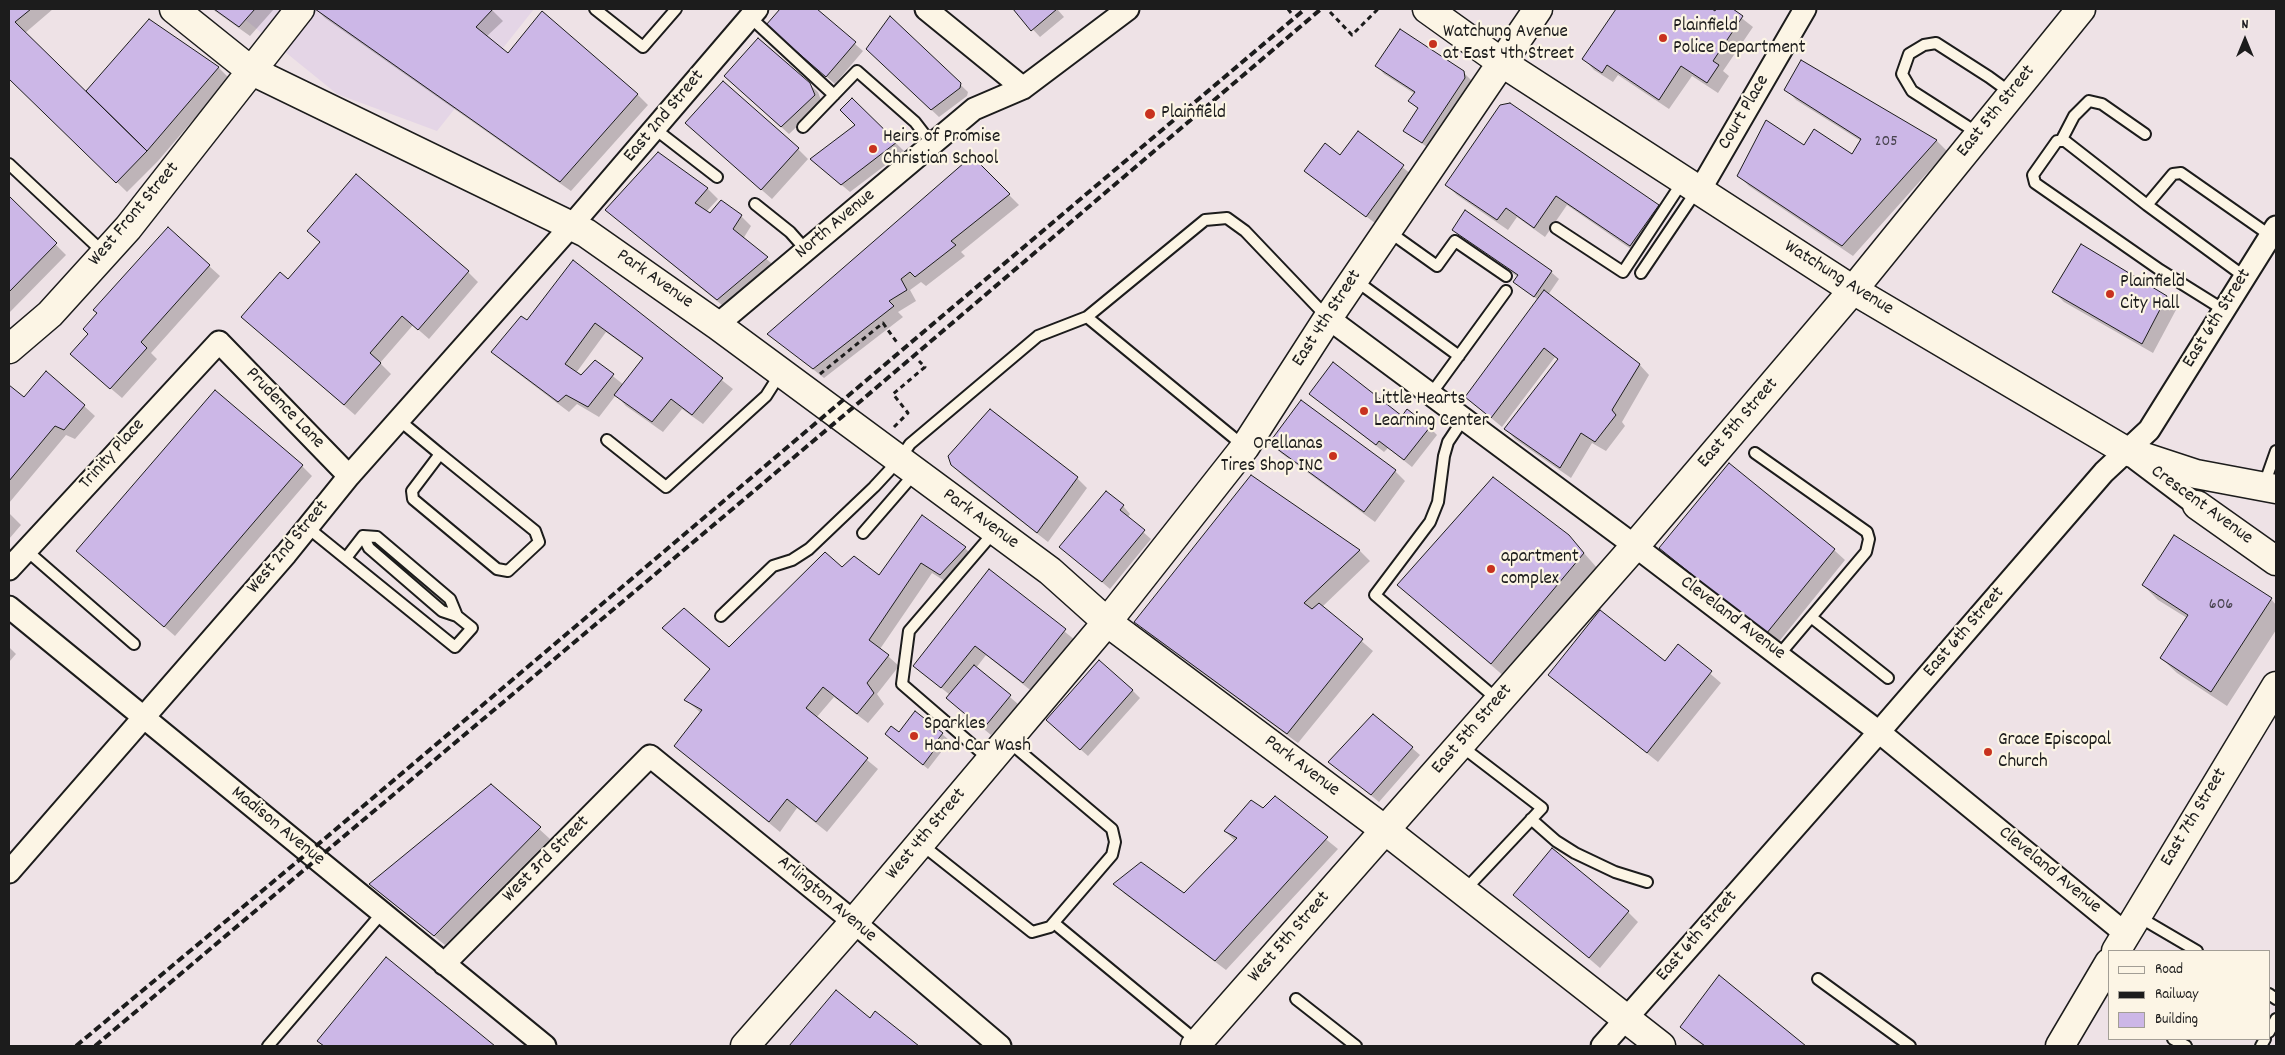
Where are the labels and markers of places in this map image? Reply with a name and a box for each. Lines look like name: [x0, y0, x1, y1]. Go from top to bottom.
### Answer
place label: Plainfield Police Department: [1673, 16, 1806, 60]
place label: Watchung Avenue at East 4th Street: [1443, 22, 1574, 66]
marker: Plainfield Police Department: [1657, 32, 1669, 44]
marker: Watchung Avenue at East 4th Street: [1427, 38, 1439, 50]
place label: Plainfield: [1161, 103, 1226, 125]
marker: Plainfield: [1143, 107, 1157, 121]
place label: Heirs of Promise Christian School: [883, 127, 1000, 171]
marker: Heirs of Promise Christian School: [867, 143, 879, 155]
place label: Plainfield City Hall: [2120, 272, 2185, 316]
marker: Plainfield City Hall: [2104, 288, 2116, 300]
place label: Little Hearts Learning Center: [1374, 389, 1489, 433]
marker: Little Hearts Learning Center: [1358, 405, 1370, 417]
place label: Orellanas Tires Shop INC: [1221, 434, 1323, 478]
marker: Orellanas Tires Shop INC: [1327, 450, 1339, 462]
place label: apartment complex: [1501, 547, 1579, 591]
marker: apartment complex: [1485, 563, 1497, 575]
place label: Sparkles Hand Car Wash: [924, 714, 1031, 758]
marker: Sparkles Hand Car Wash: [908, 730, 920, 742]
place label: Grace Episcopal Church: [1998, 730, 2111, 774]
marker: Grace Episcopal Church: [1982, 746, 1994, 758]

